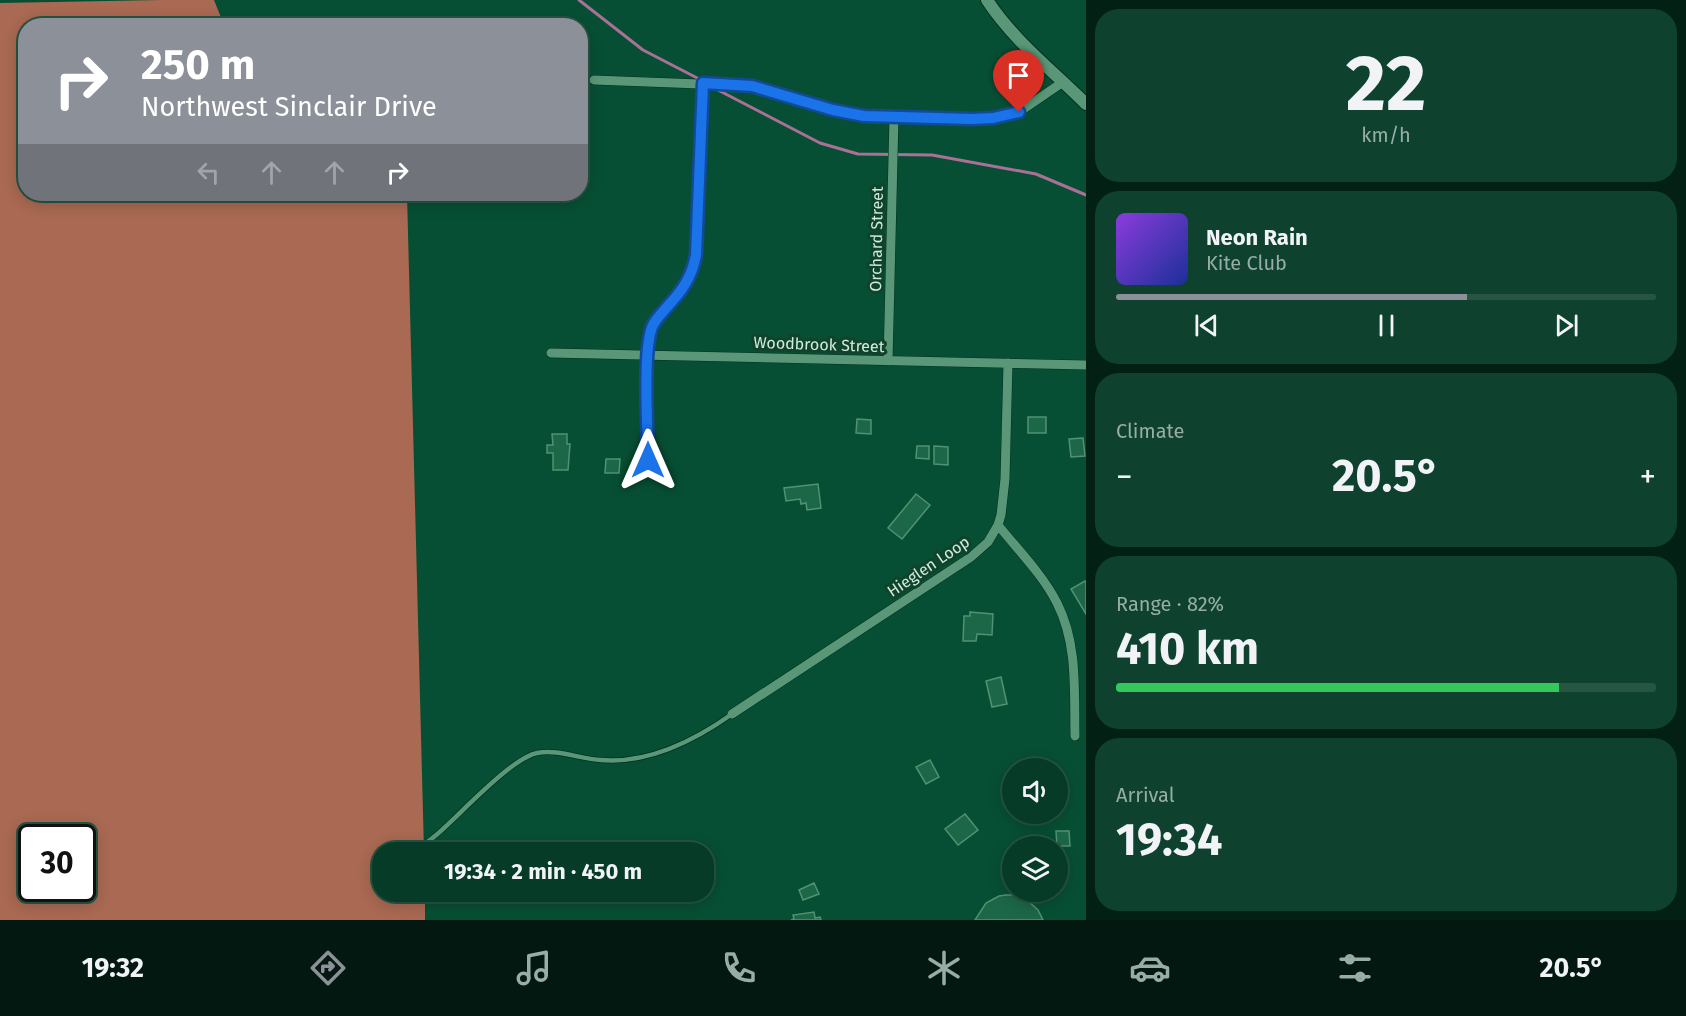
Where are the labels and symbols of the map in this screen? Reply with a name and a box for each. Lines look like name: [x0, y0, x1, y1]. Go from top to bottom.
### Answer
pin: [993, 50, 1044, 112]
street label: Orchard Street: [866, 186, 887, 292]
street label: Woodbrook Street: [753, 333, 885, 356]
position arrow: [616, 428, 680, 492]
street label: Hieglen Loop: [884, 532, 973, 601]
speed limit sign: 30: [18, 824, 96, 902]

